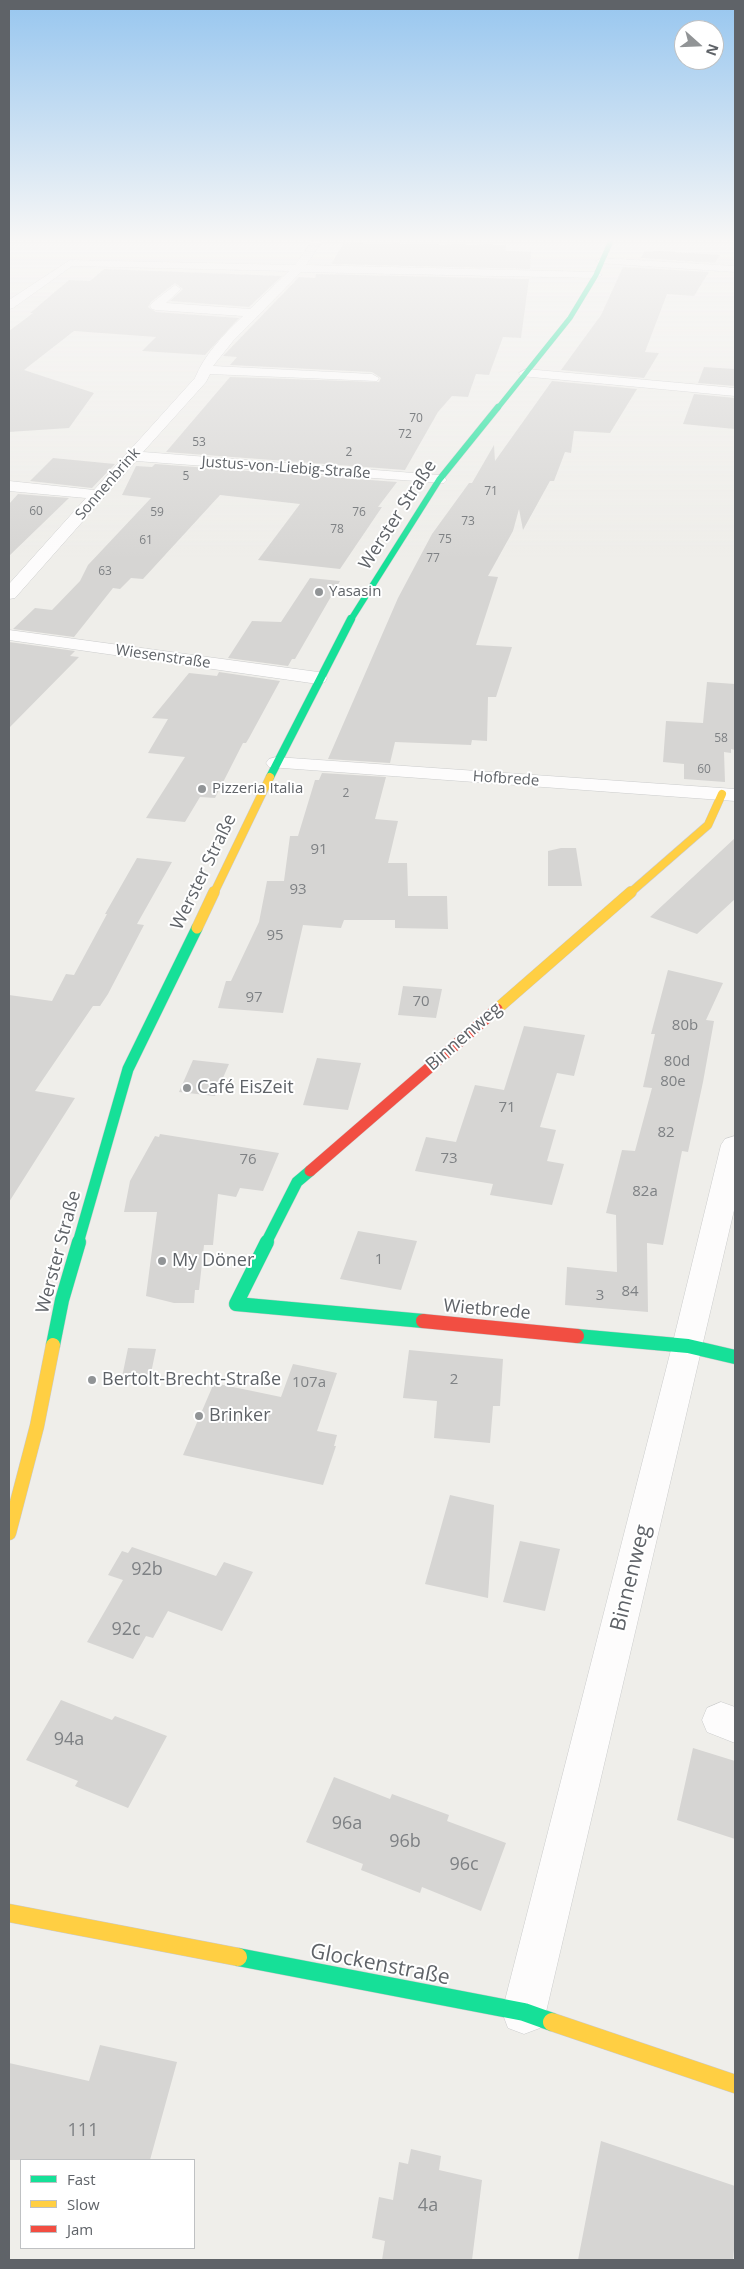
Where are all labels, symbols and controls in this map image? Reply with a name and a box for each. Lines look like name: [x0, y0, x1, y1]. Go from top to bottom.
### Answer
north arrow: [674, 20, 724, 70]
text: N: [702, 41, 724, 59]
house number: 70: [409, 412, 423, 426]
house number: 72: [398, 428, 412, 442]
house number: 53: [192, 436, 206, 450]
street label: Sonnenbrink: [72, 444, 144, 524]
house number: 2: [346, 446, 352, 460]
street label: Justus-von-Liebig-Straße: [201, 453, 371, 483]
street label: Werster Straße: [355, 456, 441, 574]
house number: 5: [183, 470, 189, 484]
house number: 71: [484, 485, 498, 499]
house number: 60: [29, 505, 43, 519]
house number: 59: [150, 506, 164, 520]
house number: 76: [352, 506, 366, 520]
house number: 73: [461, 515, 475, 529]
house number: 78: [330, 523, 344, 537]
house number: 75: [438, 533, 452, 547]
house number: 61: [139, 534, 153, 548]
house number: 77: [426, 552, 440, 566]
house number: 63: [98, 565, 112, 579]
place label: Yasasin: [329, 583, 381, 601]
marker: Yasasin: [313, 586, 325, 598]
street label: Wiesenstraße: [114, 641, 212, 673]
house number: 58: [714, 732, 728, 746]
house number: 60: [697, 763, 711, 777]
street label: Hofbrede: [472, 768, 540, 790]
place label: Pizzeria Italia: [212, 780, 303, 798]
marker: Pizzeria Italia: [196, 783, 208, 795]
house number: 2: [343, 787, 349, 801]
street label: Werster Straße: [167, 811, 241, 933]
house number: 91: [310, 841, 328, 859]
house number: 93: [289, 881, 307, 899]
house number: 95: [266, 927, 284, 945]
house number: 97: [245, 989, 263, 1007]
house number: 70: [412, 993, 430, 1011]
street label: Binnenweg: [422, 998, 506, 1076]
house number: 80b: [672, 1017, 698, 1035]
house number: 80d: [664, 1053, 690, 1071]
house number: 80e: [660, 1073, 686, 1091]
place label: Café EisZeit: [197, 1077, 294, 1099]
marker: Café EisZeit: [181, 1082, 193, 1094]
house number: 71: [498, 1099, 516, 1117]
house number: 82: [657, 1124, 675, 1142]
house number: 73: [440, 1150, 458, 1168]
house number: 76: [239, 1151, 257, 1169]
house number: 82a: [632, 1183, 658, 1201]
street label: Werster Straße: [32, 1188, 86, 1316]
place label: My Döner: [172, 1250, 254, 1272]
house number: 1: [375, 1251, 383, 1269]
marker: My Döner: [156, 1255, 168, 1267]
house number: 84: [621, 1283, 639, 1301]
house number: 3: [596, 1287, 604, 1305]
street label: Wietbrede: [443, 1295, 531, 1325]
place label: Bertolt-Brecht-Straße: [102, 1369, 281, 1391]
house number: 2: [450, 1371, 458, 1389]
marker: Bertolt-Brecht-Straße: [86, 1374, 98, 1386]
house number: 107a: [292, 1374, 326, 1392]
place label: Brinker: [209, 1405, 270, 1427]
marker: Brinker: [193, 1410, 205, 1422]
street label: Binnenweg: [606, 1522, 656, 1634]
house number: 92b: [131, 1559, 163, 1581]
house number: 92c: [111, 1619, 141, 1641]
house number: 94a: [54, 1729, 84, 1751]
house number: 96a: [332, 1813, 362, 1835]
house number: 96b: [389, 1831, 421, 1853]
house number: 96c: [449, 1854, 479, 1876]
street label: Glockenstraße: [308, 1939, 452, 1991]
house number: 111: [68, 2120, 98, 2142]
legend: [20, 2159, 195, 2249]
text: Fast: [67, 2169, 96, 2189]
text: Slow: [67, 2194, 100, 2214]
house number: 4a: [418, 2195, 438, 2217]
text: Jam: [67, 2219, 93, 2239]

